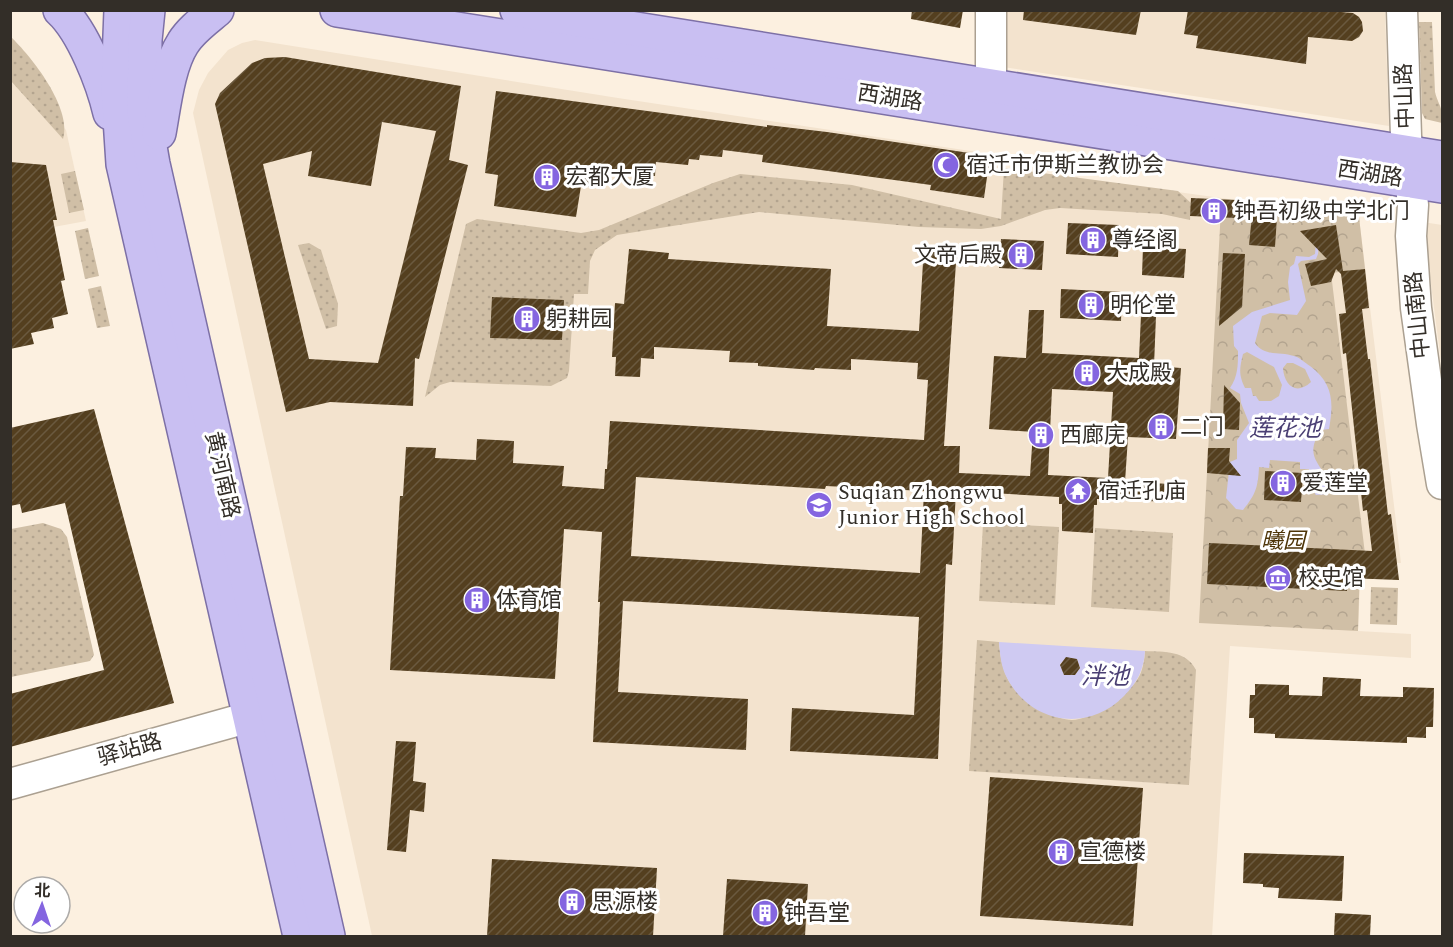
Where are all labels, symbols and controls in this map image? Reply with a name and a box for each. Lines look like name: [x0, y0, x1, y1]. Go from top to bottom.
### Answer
street label: 中山路: [1387, 62, 1423, 130]
street label: 西湖路: [855, 77, 925, 119]
place label: 宿迁市伊斯兰教协会: [966, 149, 1164, 182]
mosque icon: 宿迁市伊斯兰教协会: [931, 150, 961, 180]
street label: 西湖路: [1335, 153, 1405, 195]
place label: 宏都大厦: [566, 161, 654, 194]
building icon: 宏都大厦: [532, 162, 562, 192]
place label: 钟吾初级中学北门: [1234, 195, 1410, 228]
building icon: 钟吾初级中学北门: [1199, 196, 1229, 226]
place label: 尊经阁: [1112, 224, 1178, 257]
building icon: 尊经阁: [1078, 225, 1108, 255]
place label: 文帝后殿: [914, 239, 1002, 272]
building icon: 文帝后殿: [1006, 240, 1036, 270]
street label: 中山南路: [1397, 270, 1439, 360]
place label: 明伦堂: [1110, 289, 1176, 322]
building icon: 明伦堂: [1076, 290, 1106, 320]
place label: 躬耕园: [546, 303, 612, 336]
building icon: 躬耕园: [512, 304, 542, 334]
place label: 大成殿: [1106, 357, 1172, 390]
building icon: 大成殿: [1072, 358, 1102, 388]
place label: 二门: [1180, 411, 1224, 444]
water label: 莲花池: [1249, 411, 1323, 447]
building icon: 二门: [1146, 412, 1176, 442]
place label: 西廊庑: [1060, 419, 1126, 452]
building icon: 西廊庑: [1026, 420, 1056, 450]
street label: 黄河南路: [196, 428, 248, 522]
place label: 爱莲堂: [1302, 467, 1368, 500]
building icon: 爱莲堂: [1268, 468, 1298, 498]
place label: 宿迁孔庙: [1098, 475, 1186, 508]
place label: Suqian Zhongwu Junior High School: [838, 476, 1025, 534]
temple icon: 宿迁孔庙: [1063, 476, 1093, 506]
school or university icon: Suqian Zhongwu Junior High School: [804, 490, 834, 520]
park label: 曦园: [1261, 525, 1308, 558]
place label: 校史馆: [1298, 562, 1364, 595]
museum icon: 校史馆: [1263, 563, 1293, 593]
place label: 体育馆: [496, 584, 562, 617]
building icon: 体育馆: [462, 585, 492, 615]
water label: 泮池: [1081, 659, 1131, 695]
street label: 驿站路: [94, 725, 166, 775]
place label: 宣德楼: [1080, 836, 1146, 869]
building icon: 宣德楼: [1046, 837, 1076, 867]
north arrow: [12, 875, 72, 935]
text: 北: [34, 879, 51, 903]
place label: 思源楼: [592, 886, 658, 919]
building icon: 思源楼: [557, 887, 587, 917]
place label: 钟吾堂: [784, 897, 850, 930]
building icon: 钟吾堂: [750, 898, 780, 928]

